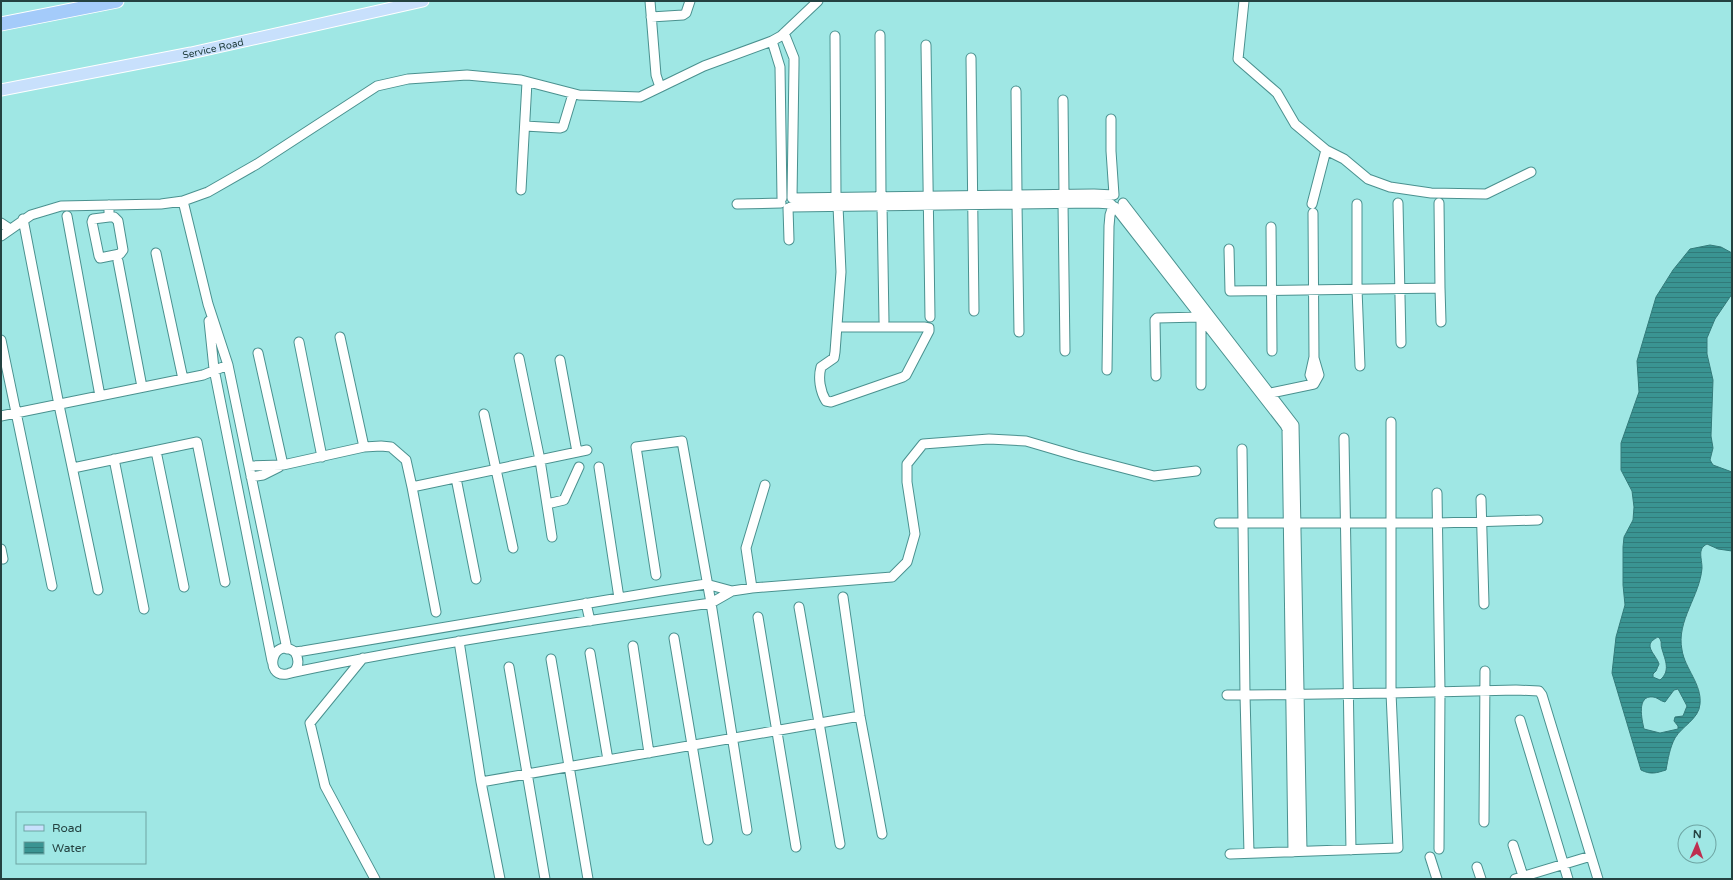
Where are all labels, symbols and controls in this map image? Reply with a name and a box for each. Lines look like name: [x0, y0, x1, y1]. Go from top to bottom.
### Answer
street label: Service Road: [182, 36, 245, 62]
legend: [16, 812, 146, 864]
text: Road: [52, 821, 82, 835]
north arrow: [1677, 824, 1717, 864]
text: N: [1693, 828, 1702, 841]
text: Water: [52, 841, 87, 855]

